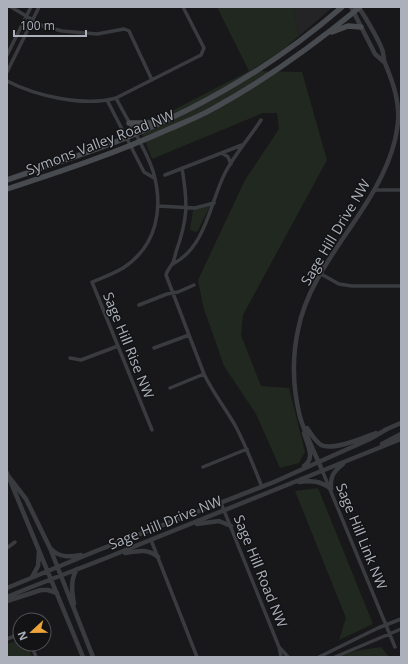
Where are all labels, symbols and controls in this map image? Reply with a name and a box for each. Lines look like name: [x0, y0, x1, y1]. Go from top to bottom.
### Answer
scale bar: [14, 12, 86, 38]
text: 100 m: [20, 17, 55, 34]
street label: Symons Valley Road NW: [23, 105, 177, 179]
street label: Sage Hill Drive NW: [296, 175, 374, 289]
street label: Sage Hill Rise NW: [99, 289, 159, 401]
street label: Sage Hill Link NW: [332, 480, 392, 592]
street label: Sage Hill Drive NW: [106, 491, 224, 553]
street label: Sage Hill Road NW: [230, 512, 292, 630]
north arrow: [12, 612, 52, 652]
text: N: [14, 629, 31, 643]

